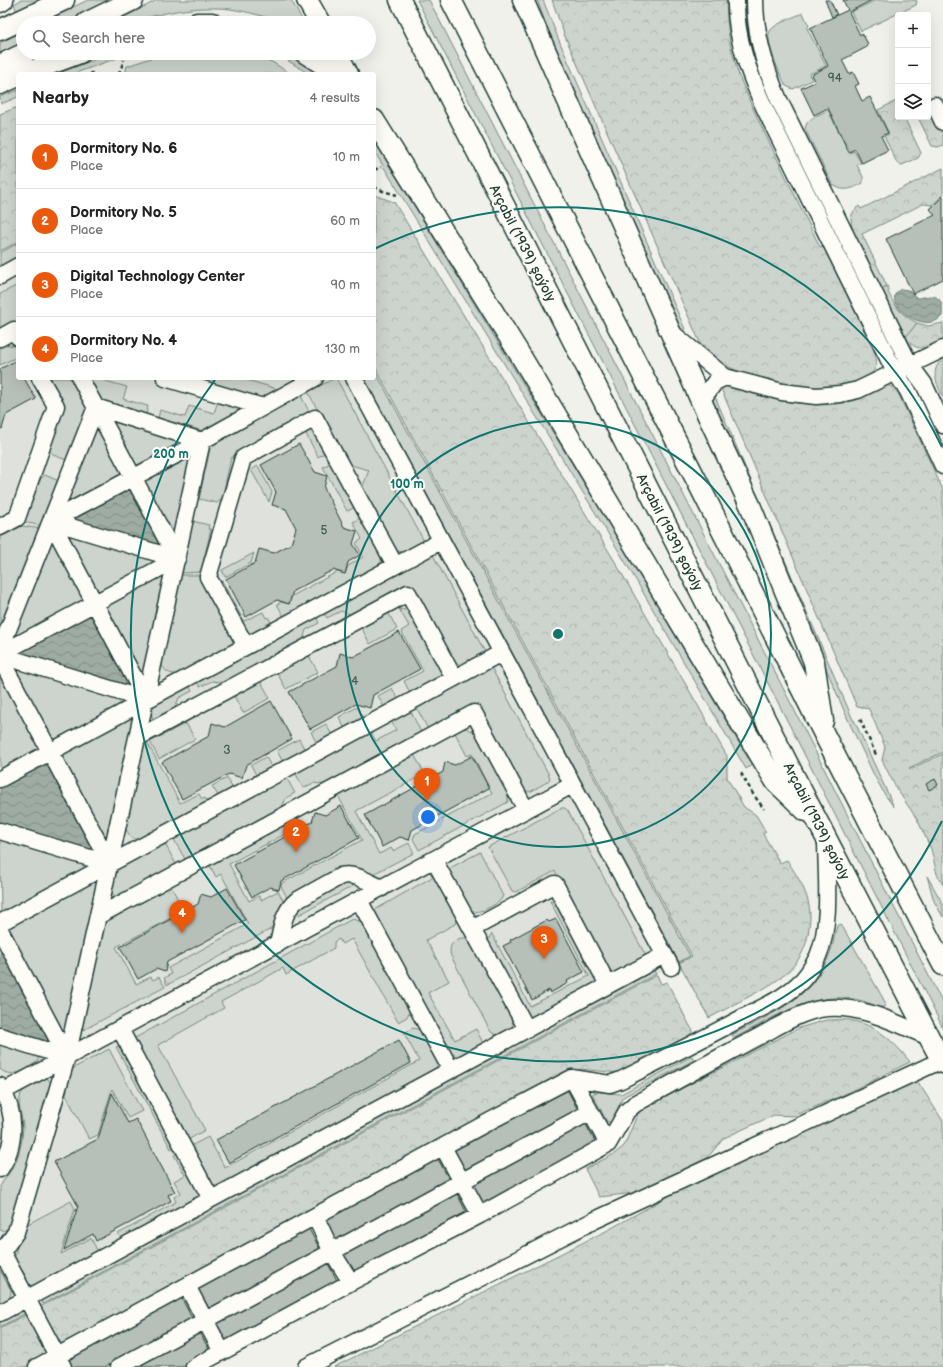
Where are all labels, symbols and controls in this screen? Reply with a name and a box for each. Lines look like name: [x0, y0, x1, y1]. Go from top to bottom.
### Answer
map controls: [895, 12, 931, 120]
button: +: [895, 12, 931, 48]
search box: [16, 16, 376, 60]
icon: search: [30, 27, 52, 49]
text: Search here: [62, 29, 145, 48]
button: −: [895, 48, 931, 84]
house number: 94: [828, 71, 843, 86]
button: layers: [895, 84, 931, 120]
text: Nearby: [32, 88, 89, 108]
text: 4 results: [310, 90, 360, 106]
text: Dormitory No. 6: [70, 139, 177, 158]
text: 1: [42, 149, 48, 165]
text: 10 m: [333, 149, 360, 165]
text: Place: [70, 158, 103, 174]
street label: Arçabil (1939) şaýoly: [486, 182, 560, 305]
text: Dormitory No. 5: [70, 203, 177, 222]
text: 2: [41, 213, 49, 229]
text: 60 m: [330, 213, 360, 229]
text: Place: [70, 222, 103, 238]
text: Digital Technology Center: [70, 267, 245, 286]
text: 3: [41, 277, 49, 293]
text: 90 m: [331, 277, 360, 293]
text: Place: [70, 286, 103, 302]
text: Dormitory No. 4: [70, 331, 177, 350]
text: 4: [41, 341, 49, 357]
text: 130 m: [325, 341, 360, 357]
text: Place: [70, 350, 103, 366]
text: 200 m: [153, 447, 189, 462]
street label: Arçabil (1939) şaýoly: [633, 471, 707, 594]
text: 100 m: [390, 477, 424, 492]
house number: 5: [321, 523, 328, 538]
centre of rings: [551, 627, 565, 641]
house number: 4: [351, 674, 359, 689]
house number: 3: [223, 743, 231, 758]
street label: Arçabil (1939) şaýoly: [780, 760, 854, 883]
pin: 1: [414, 768, 440, 801]
your location: [418, 807, 438, 827]
pin: 2: [283, 819, 309, 852]
pin: 4: [169, 900, 195, 933]
pin: 3: [531, 926, 557, 959]

